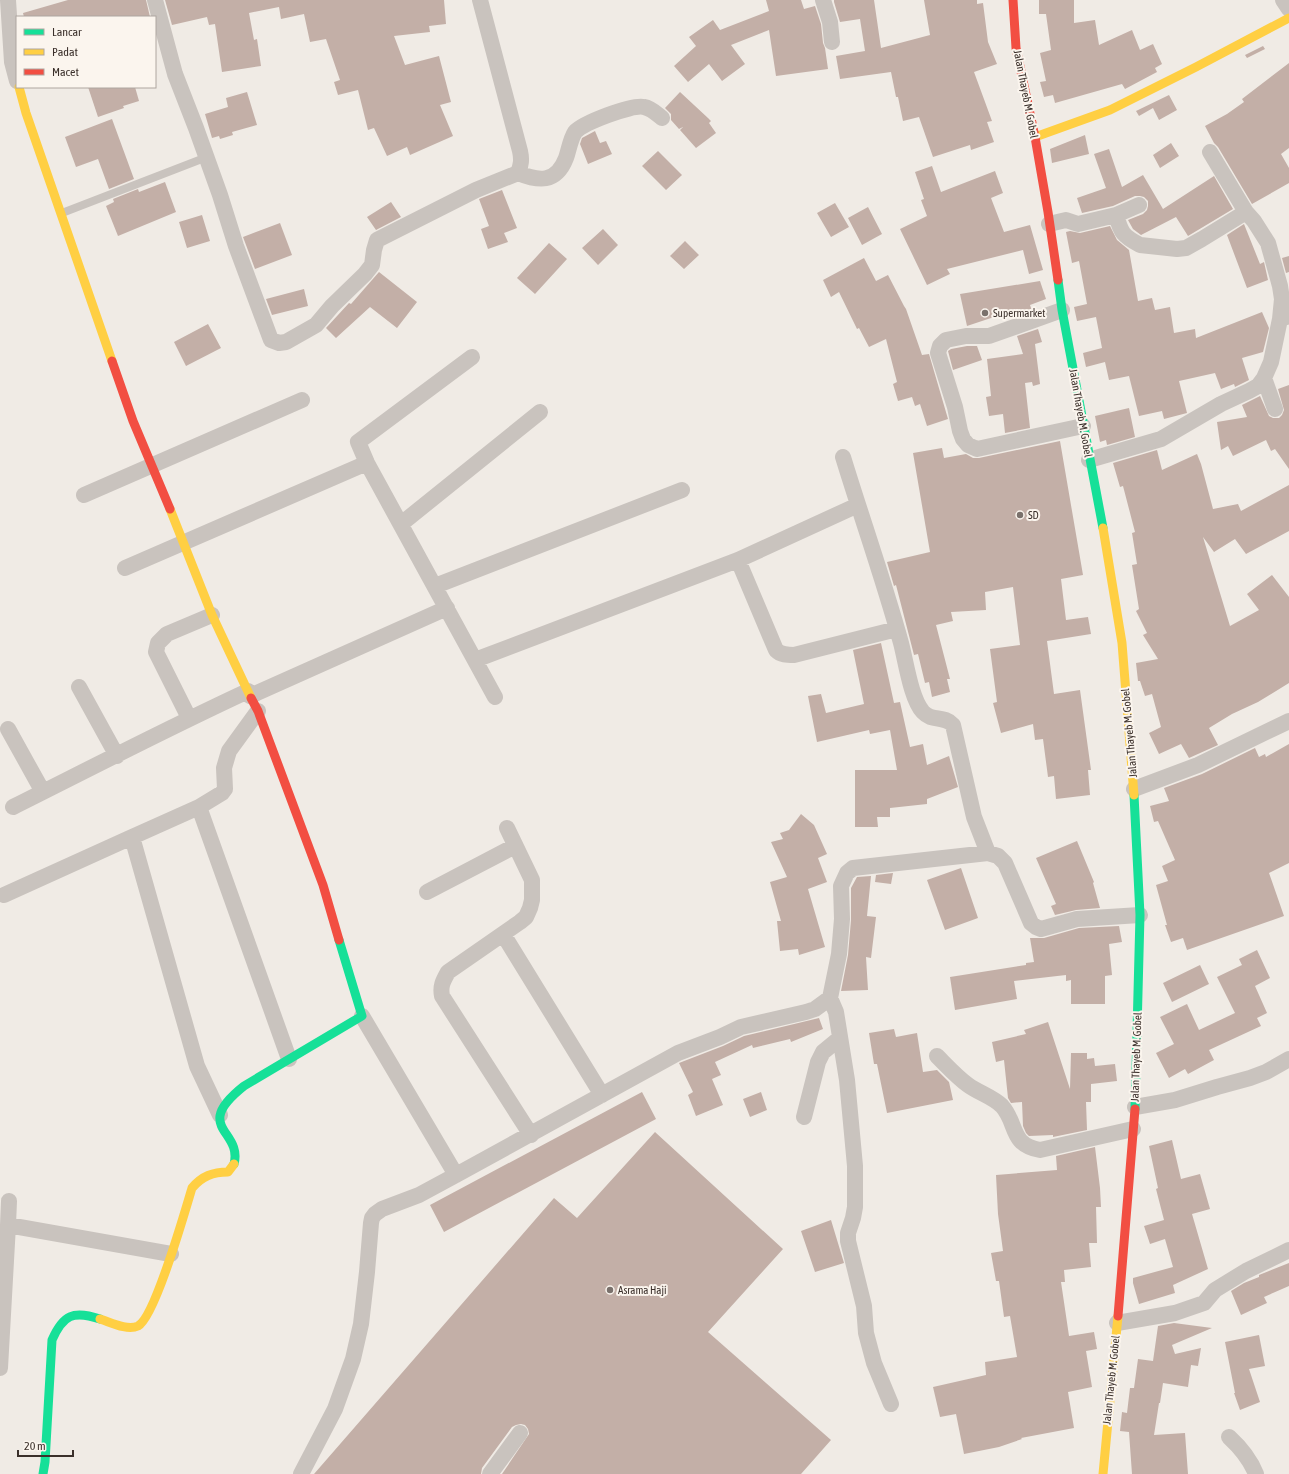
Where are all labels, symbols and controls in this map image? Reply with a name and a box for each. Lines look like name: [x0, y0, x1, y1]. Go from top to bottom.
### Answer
legend: [16, 16, 156, 88]
text: Lancar: [52, 25, 82, 39]
text: Padat: [52, 45, 78, 59]
street label: Jalan Thayeb M. Gobel: [1012, 49, 1040, 139]
text: Macet: [52, 65, 80, 79]
place label: Supermarket: [993, 307, 1045, 319]
marker: Supermarket: [980, 308, 990, 318]
street label: Jalan Thayeb M. Gobel: [1067, 368, 1095, 458]
place label: SD: [1028, 509, 1039, 521]
marker: SD: [1015, 510, 1025, 520]
street label: Jalan Thayeb M. Gobel: [1119, 688, 1139, 778]
street label: Jalan Thayeb M. Gobel: [1128, 1012, 1144, 1102]
place label: Asrama Haji: [618, 1284, 667, 1296]
marker: Asrama Haji: [605, 1285, 615, 1295]
street label: Jalan Thayeb M. Gobel: [1100, 1335, 1122, 1425]
scale bar: [18, 1432, 73, 1458]
text: 20 m: [24, 1439, 46, 1453]

